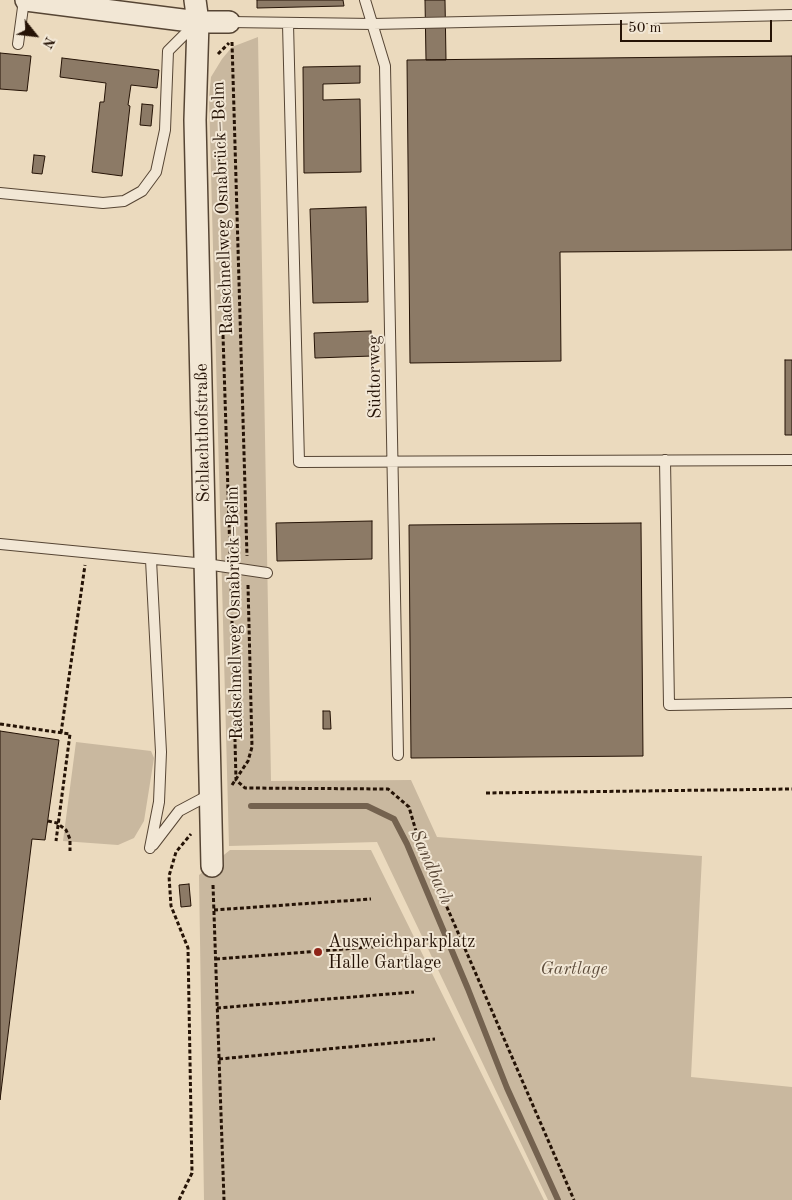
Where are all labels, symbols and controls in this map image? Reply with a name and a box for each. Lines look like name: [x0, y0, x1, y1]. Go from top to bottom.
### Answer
north arrow: [10, 10, 60, 60]
scale bar: [622, 10, 774, 42]
text: 50 m: [628, 21, 662, 36]
text: N: [39, 34, 57, 50]
street label: Radschnellweg Osnabrück–Belm: [208, 81, 238, 335]
street label: Südtorweg: [363, 335, 387, 419]
street label: Schlachthofstraße: [191, 363, 215, 503]
street label: Radschnellweg Osnabrück–Belm: [222, 486, 248, 740]
water label: Sandbach: [404, 826, 458, 908]
place label: Ausweichparkplatz Halle Gartlage: [328, 931, 475, 974]
marker: Ausweichparkplatz Halle Gartlage: [312, 946, 324, 958]
park label: Gartlage: [540, 958, 608, 980]

